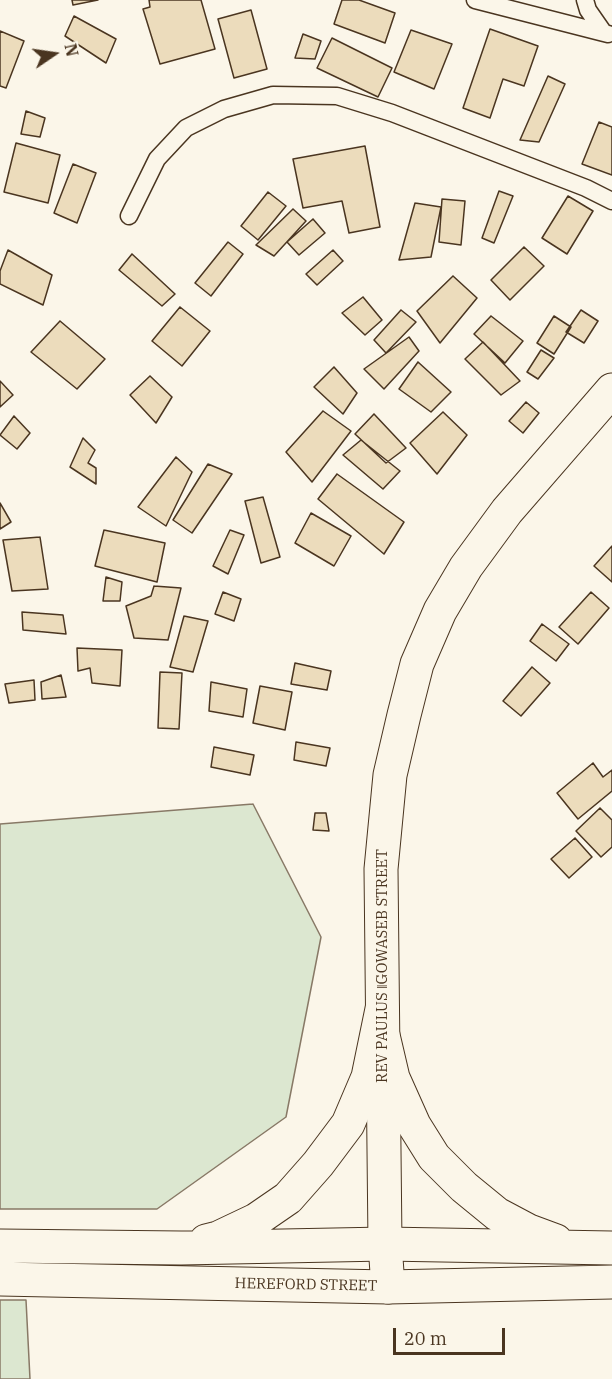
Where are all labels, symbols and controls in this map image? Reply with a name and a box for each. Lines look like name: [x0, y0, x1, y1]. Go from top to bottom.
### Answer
north arrow: [24, 24, 84, 84]
text: N: [60, 42, 83, 58]
street label: REV PAULUS ǁGOWASEB STREET: [374, 849, 392, 1083]
street label: HEREFORD STREET: [235, 1275, 377, 1295]
scale bar: [396, 1316, 508, 1354]
text: 20 m: [404, 1327, 447, 1350]

